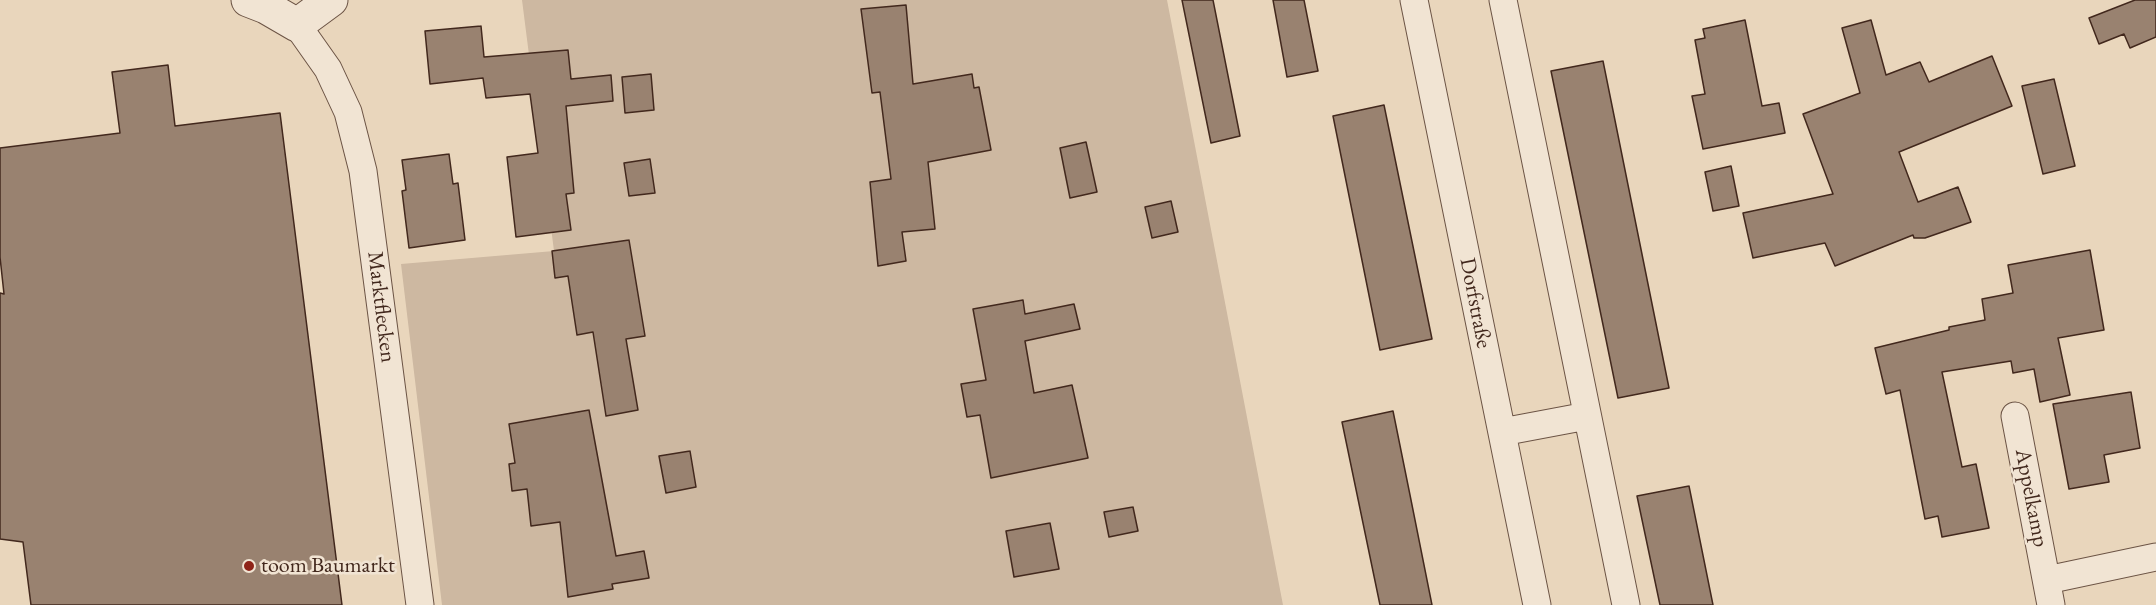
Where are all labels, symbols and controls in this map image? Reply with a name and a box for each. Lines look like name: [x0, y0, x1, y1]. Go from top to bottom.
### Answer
street label: Marktflecken: [361, 250, 401, 364]
street label: Dorfstraße: [1453, 256, 1497, 350]
street label: Appelkamp: [2009, 447, 2053, 549]
place label: toom Baumarkt: [261, 553, 395, 579]
marker: toom Baumarkt: [242, 559, 256, 573]

